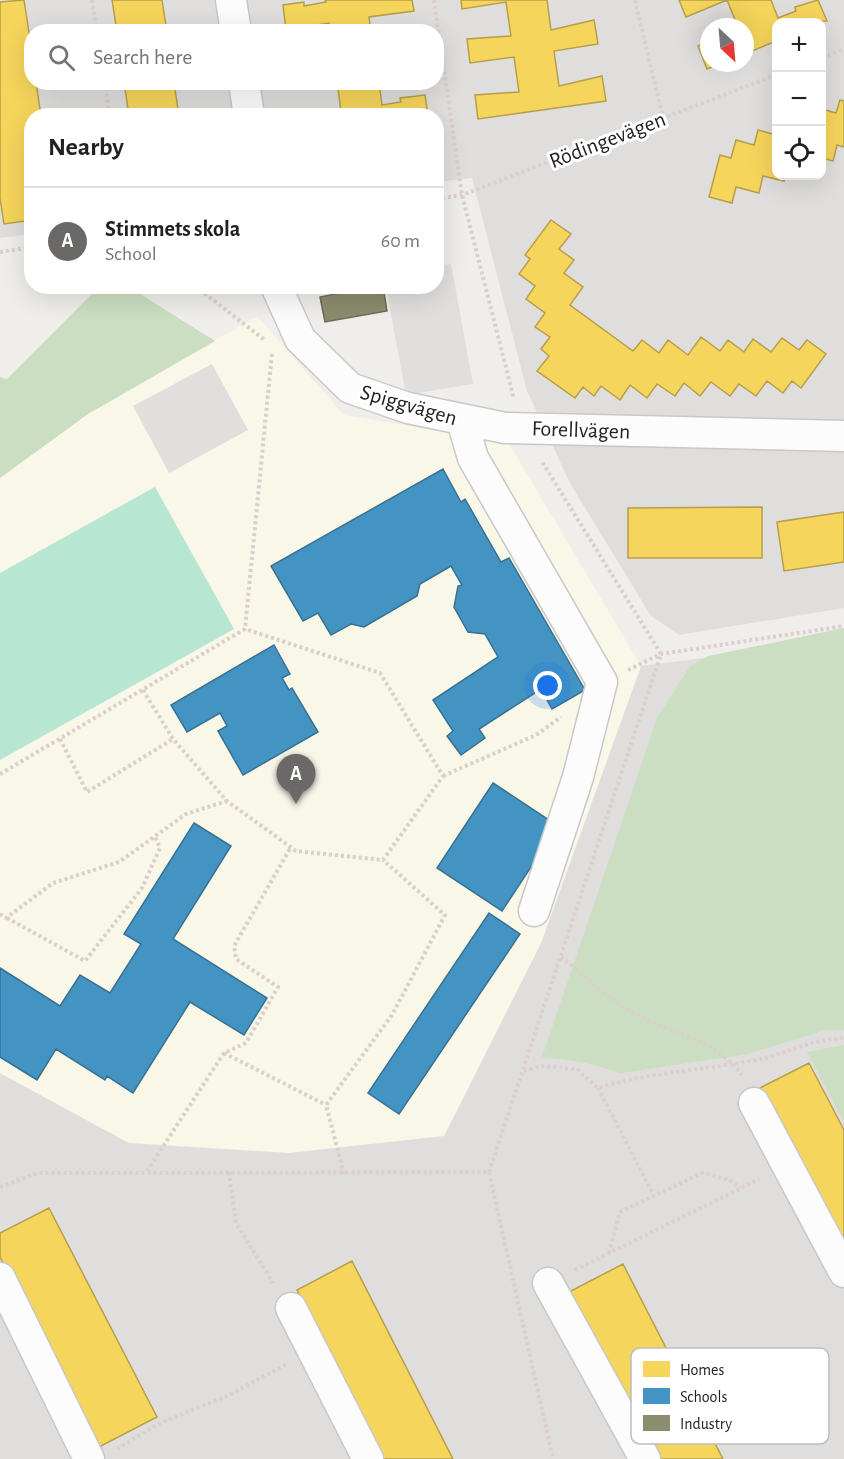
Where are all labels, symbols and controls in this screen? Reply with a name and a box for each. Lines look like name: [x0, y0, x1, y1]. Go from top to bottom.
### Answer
north arrow: [700, 18, 754, 72]
map controls: [772, 18, 826, 180]
button: +: [772, 18, 826, 72]
search box: [24, 24, 444, 90]
icon: search: [45, 41, 78, 74]
text: Search here: [93, 46, 192, 68]
button: −: [772, 72, 826, 126]
street label: Rödingevägen: [546, 108, 668, 172]
button: locate: [772, 126, 826, 180]
text: Nearby: [48, 134, 124, 160]
text: Stimmets skola: [105, 218, 240, 240]
text: A: [62, 231, 74, 251]
text: 60 m: [381, 231, 420, 251]
text: School: [105, 244, 157, 264]
street label: Spiggvägen: [358, 381, 460, 429]
street label: Forellvägen: [531, 417, 631, 443]
your location: [533, 671, 562, 700]
pin: A: [276, 754, 316, 804]
legend: [631, 1348, 829, 1444]
text: Homes: [680, 1362, 724, 1378]
text: Schools: [680, 1389, 727, 1405]
text: Industry: [680, 1416, 732, 1433]

